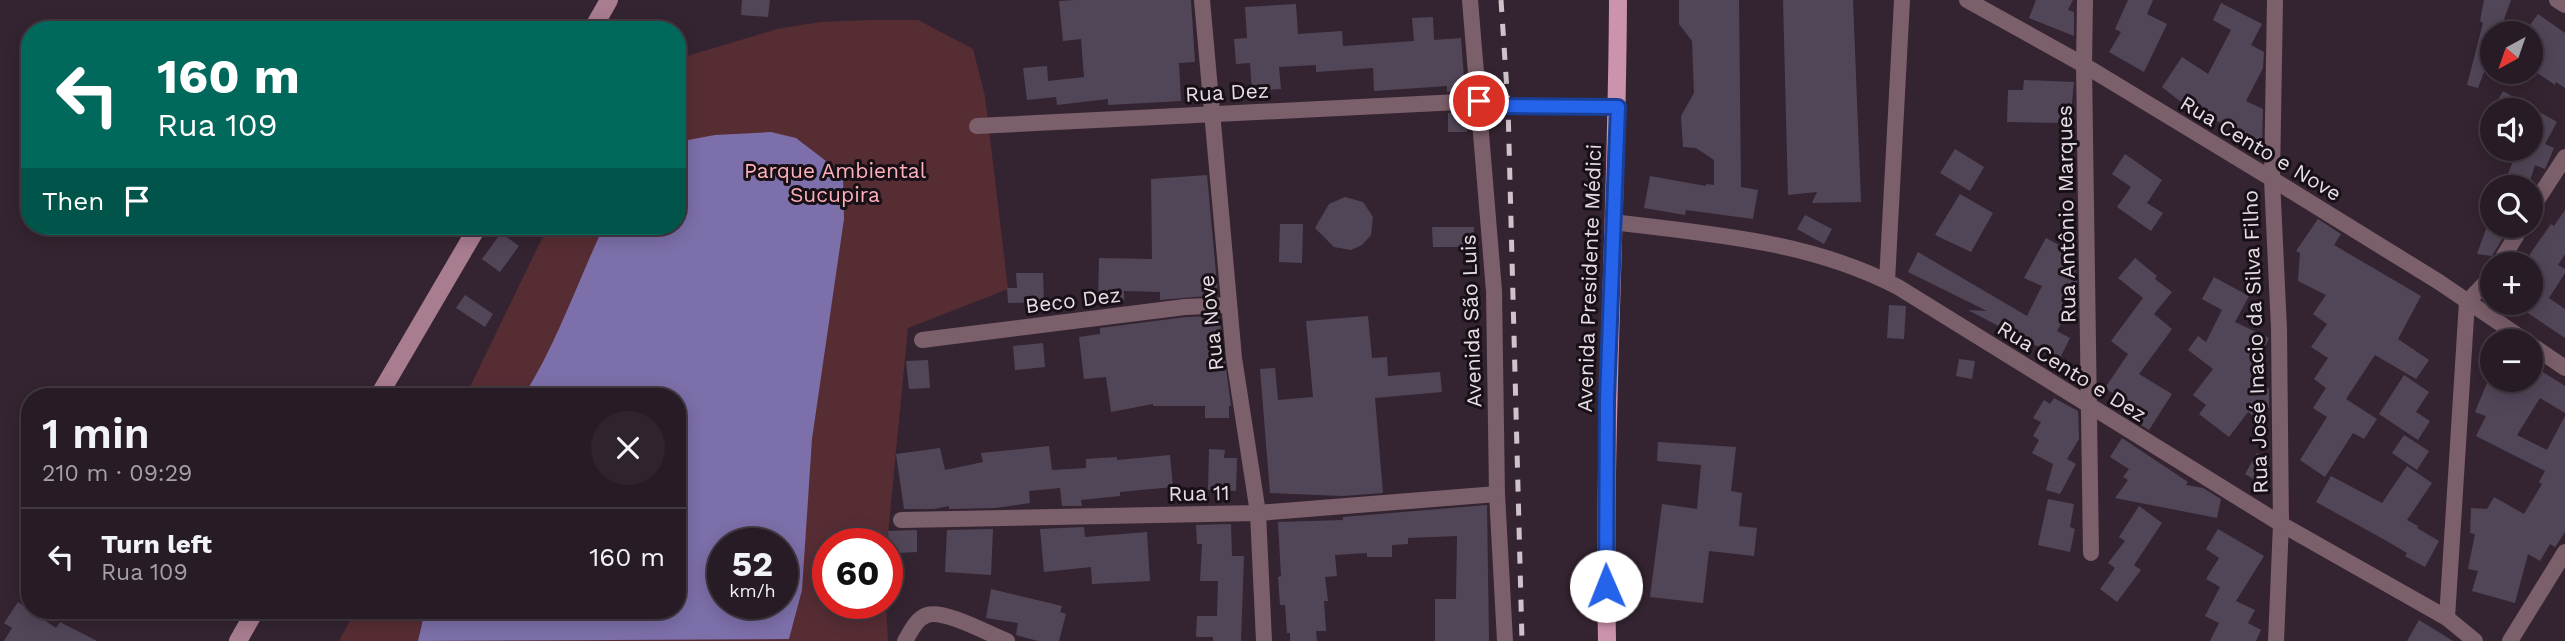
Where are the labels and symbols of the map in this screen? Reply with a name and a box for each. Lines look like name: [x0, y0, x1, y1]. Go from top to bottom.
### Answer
north arrow: [2480, 21, 2543, 84]
pin: [1449, 71, 1509, 131]
street label: Rua Dez: [1185, 77, 1269, 107]
street label: Rua Cento e Nove: [2176, 90, 2346, 206]
street label: Rua Antônio Marques: [2052, 105, 2080, 323]
street label: Avenida Presidente Médici: [1572, 143, 1606, 413]
park label: Parque Ambiental Sucupira: [744, 158, 927, 207]
street label: Rua José Inacio da Silva Filho: [2237, 190, 2273, 494]
street label: Avenida São Luis: [1455, 234, 1487, 408]
street label: Rua Nove: [1194, 274, 1228, 372]
street label: Beco Dez: [1024, 282, 1122, 318]
street label: Rua Cento e Dez: [1993, 315, 2151, 427]
street label: Rua 11: [1168, 480, 1230, 506]
speed limit sign: 60: [812, 528, 903, 619]
position arrow: [1569, 549, 1643, 623]

